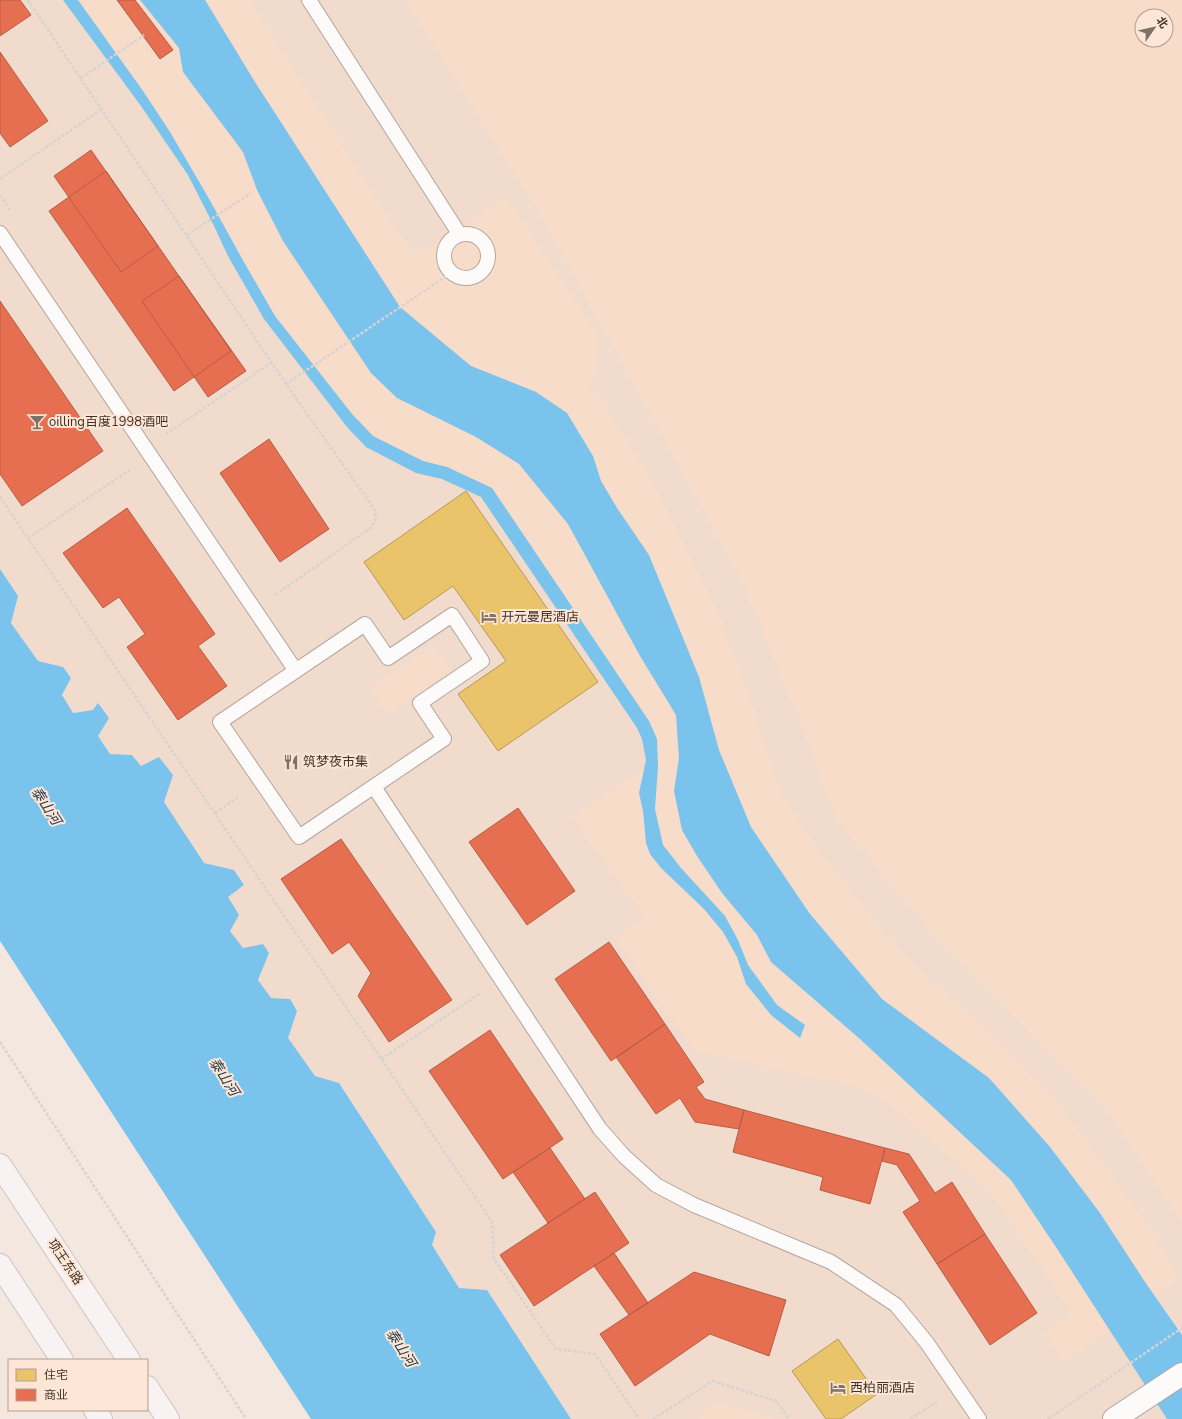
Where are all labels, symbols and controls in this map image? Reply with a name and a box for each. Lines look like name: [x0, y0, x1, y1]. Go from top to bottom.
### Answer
north arrow: [1134, 8, 1174, 48]
text: 北: [1153, 14, 1171, 31]
bar icon: oilling百度1998酒吧: [28, 413, 46, 431]
place label: oilling百度1998酒吧: [49, 413, 168, 431]
hotel icon: 开元曼居酒店: [480, 608, 498, 626]
place label: 开元曼居酒店: [501, 608, 579, 626]
restaurant icon: 筑梦夜市集: [282, 753, 300, 771]
place label: 筑梦夜市集: [303, 753, 368, 771]
water label: 泰山河: [27, 783, 67, 831]
water label: 泰山河: [205, 1054, 245, 1102]
street label: 项王东路: [43, 1235, 87, 1289]
water label: 泰山河: [382, 1325, 422, 1373]
legend: [8, 1359, 148, 1411]
text: 住宅: [44, 1367, 68, 1383]
hotel icon: 西柏丽酒店: [829, 1379, 847, 1397]
place label: 西柏丽酒店: [850, 1379, 915, 1397]
text: 商业: [44, 1387, 68, 1403]

